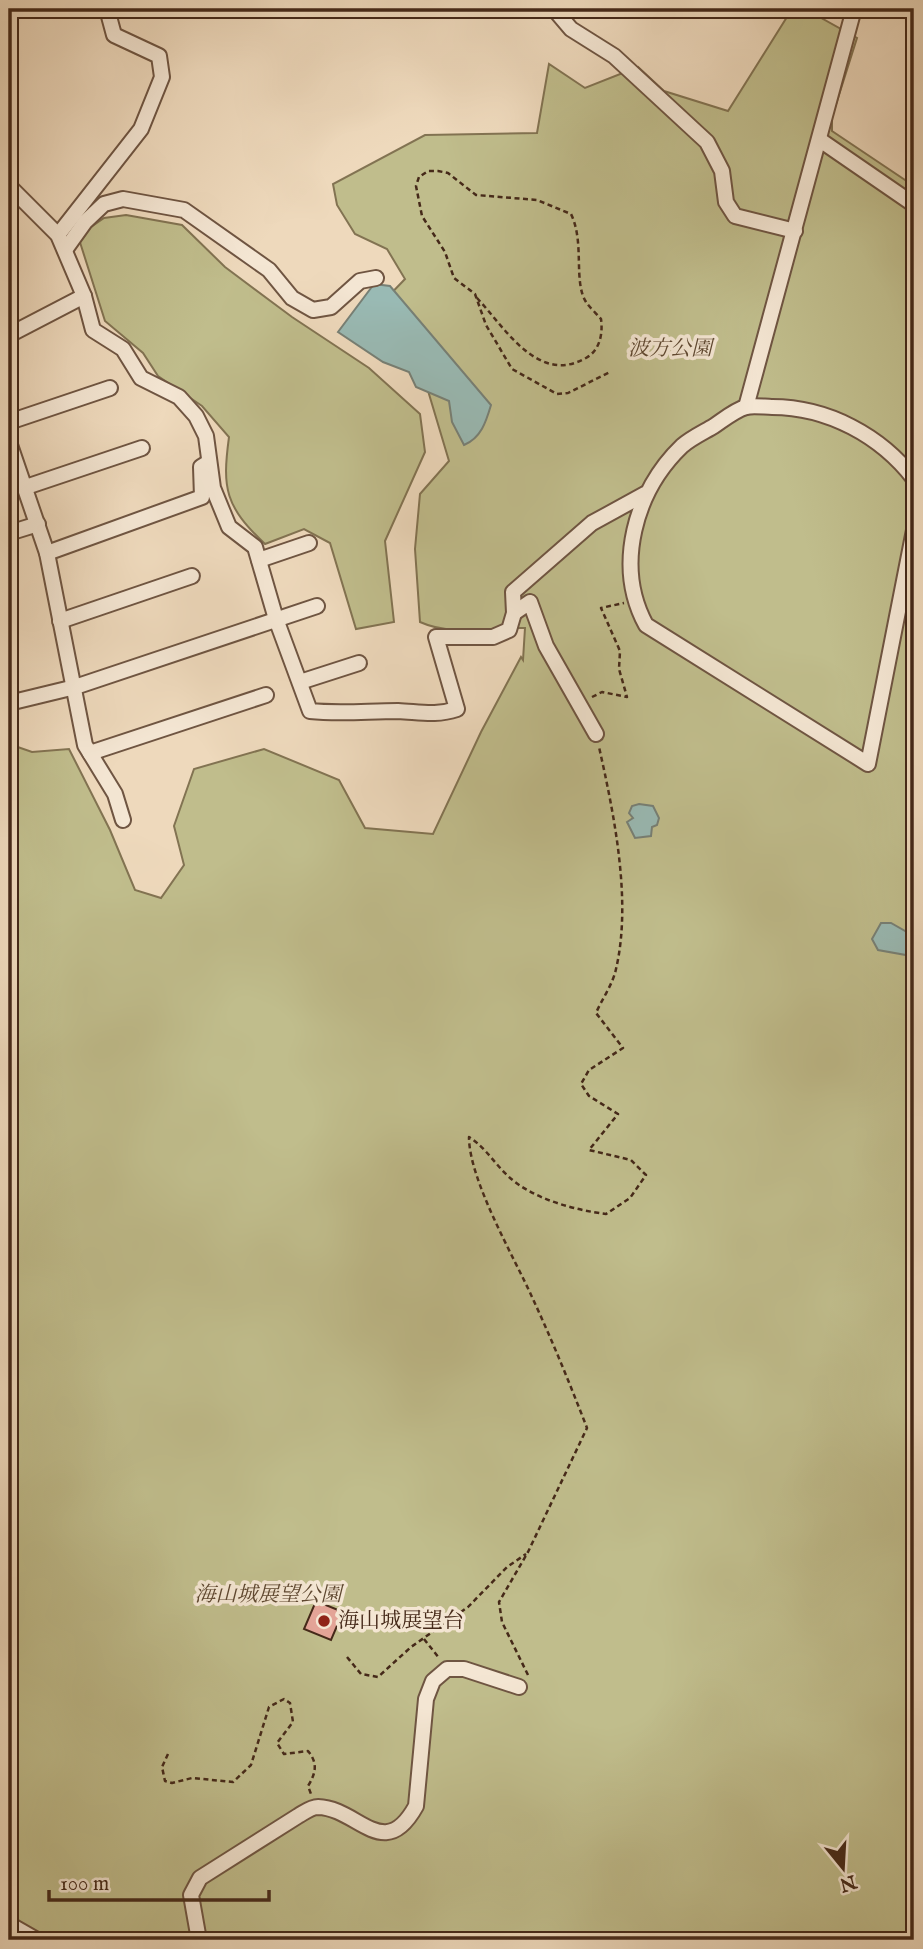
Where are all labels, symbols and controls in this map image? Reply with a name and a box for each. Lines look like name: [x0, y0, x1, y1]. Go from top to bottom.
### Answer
park label: 波方公園: [628, 336, 715, 363]
park label: 海山城展望公園: [195, 1582, 344, 1609]
place label: 海山城展望台: [338, 1608, 464, 1635]
marker: 海山城展望台: [316, 1613, 332, 1629]
north arrow: [808, 1834, 878, 1904]
scale bar: [49, 1858, 270, 1902]
text: N: [836, 1868, 860, 1896]
text: 100 m: [60, 1871, 109, 1898]

